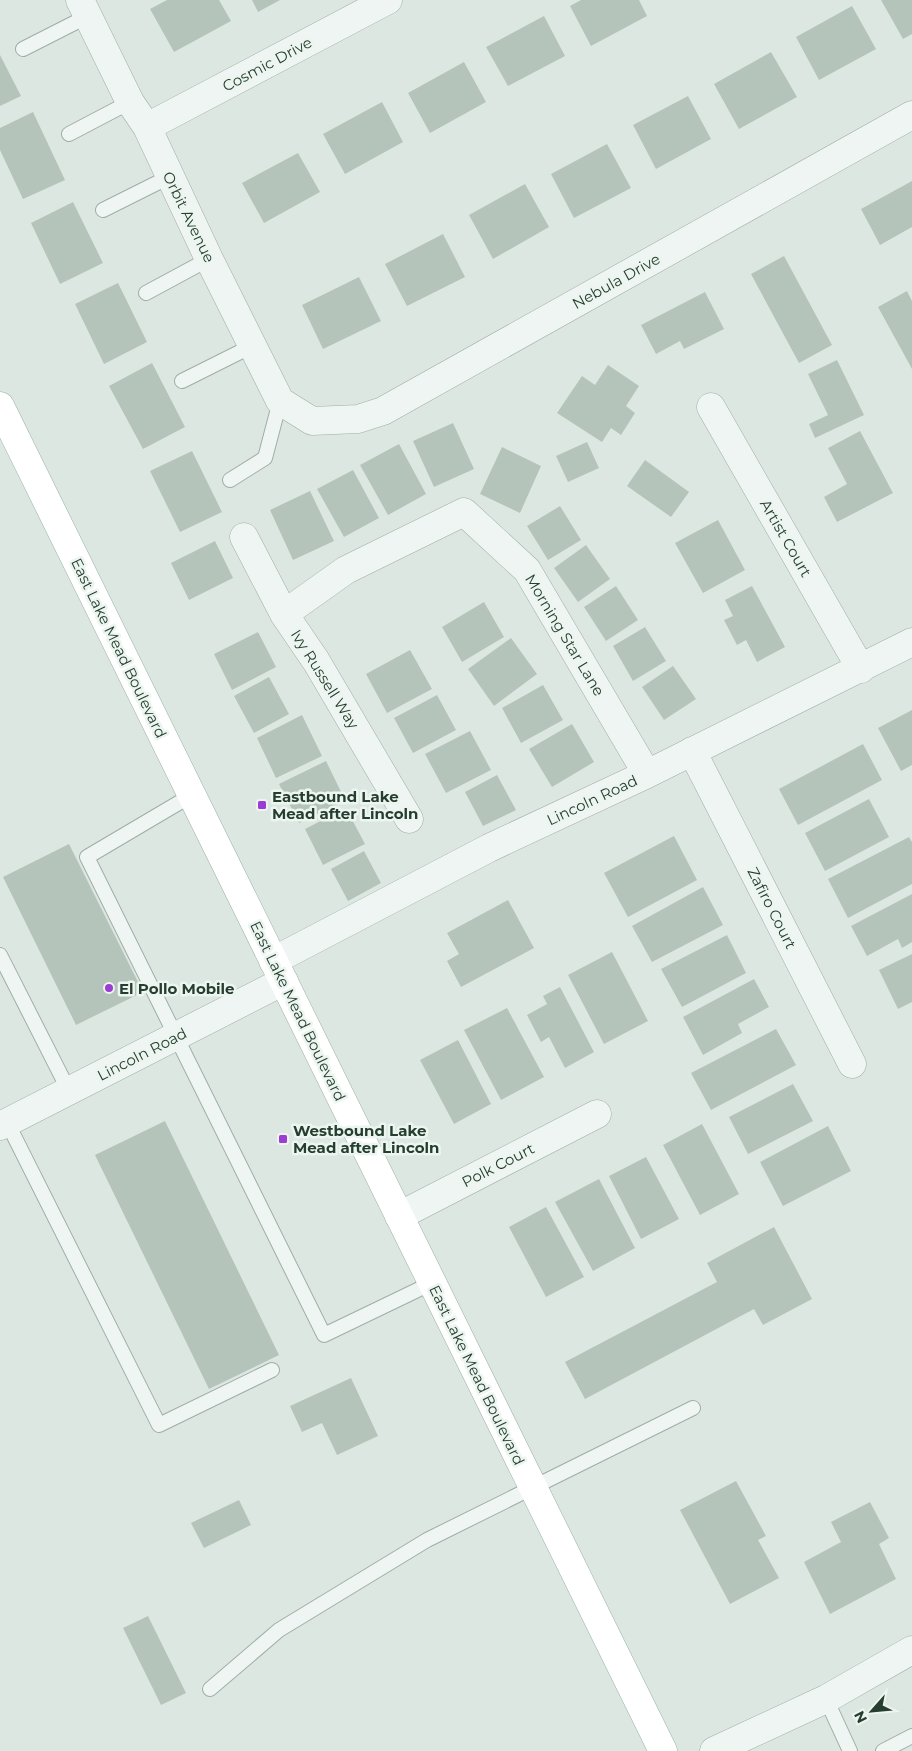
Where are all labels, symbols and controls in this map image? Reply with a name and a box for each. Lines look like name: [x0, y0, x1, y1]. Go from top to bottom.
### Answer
street label: Cosmic Drive: [219, 32, 315, 96]
street label: Orbit Avenue: [159, 168, 219, 266]
street label: Nebula Drive: [569, 249, 663, 313]
street label: Artist Court: [756, 496, 816, 580]
street label: East Lake Mead Boulevard: [67, 555, 171, 741]
street label: Morning Star Lane: [521, 571, 609, 699]
street label: Ivy Russell Way: [287, 626, 364, 733]
street label: Lincoln Road: [544, 771, 640, 829]
place label: Eastbound Lake Mead after Lincoln: [272, 787, 418, 823]
marker: Eastbound Lake Mead after Lincoln: [256, 799, 268, 811]
street label: Zafiro Court: [743, 864, 801, 952]
street label: East Lake Mead Boulevard: [246, 918, 350, 1104]
place label: El Pollo Mobile: [119, 979, 235, 998]
marker: El Pollo Mobile: [103, 982, 115, 994]
street label: Lincoln Road: [94, 1023, 190, 1085]
place label: Westbound Lake Mead after Lincoln: [293, 1121, 439, 1157]
marker: Westbound Lake Mead after Lincoln: [277, 1133, 289, 1145]
street label: Polk Court: [458, 1139, 538, 1191]
street label: East Lake Mead Boulevard: [425, 1282, 529, 1468]
north arrow: [847, 1686, 897, 1736]
text: N: [850, 1708, 871, 1726]

